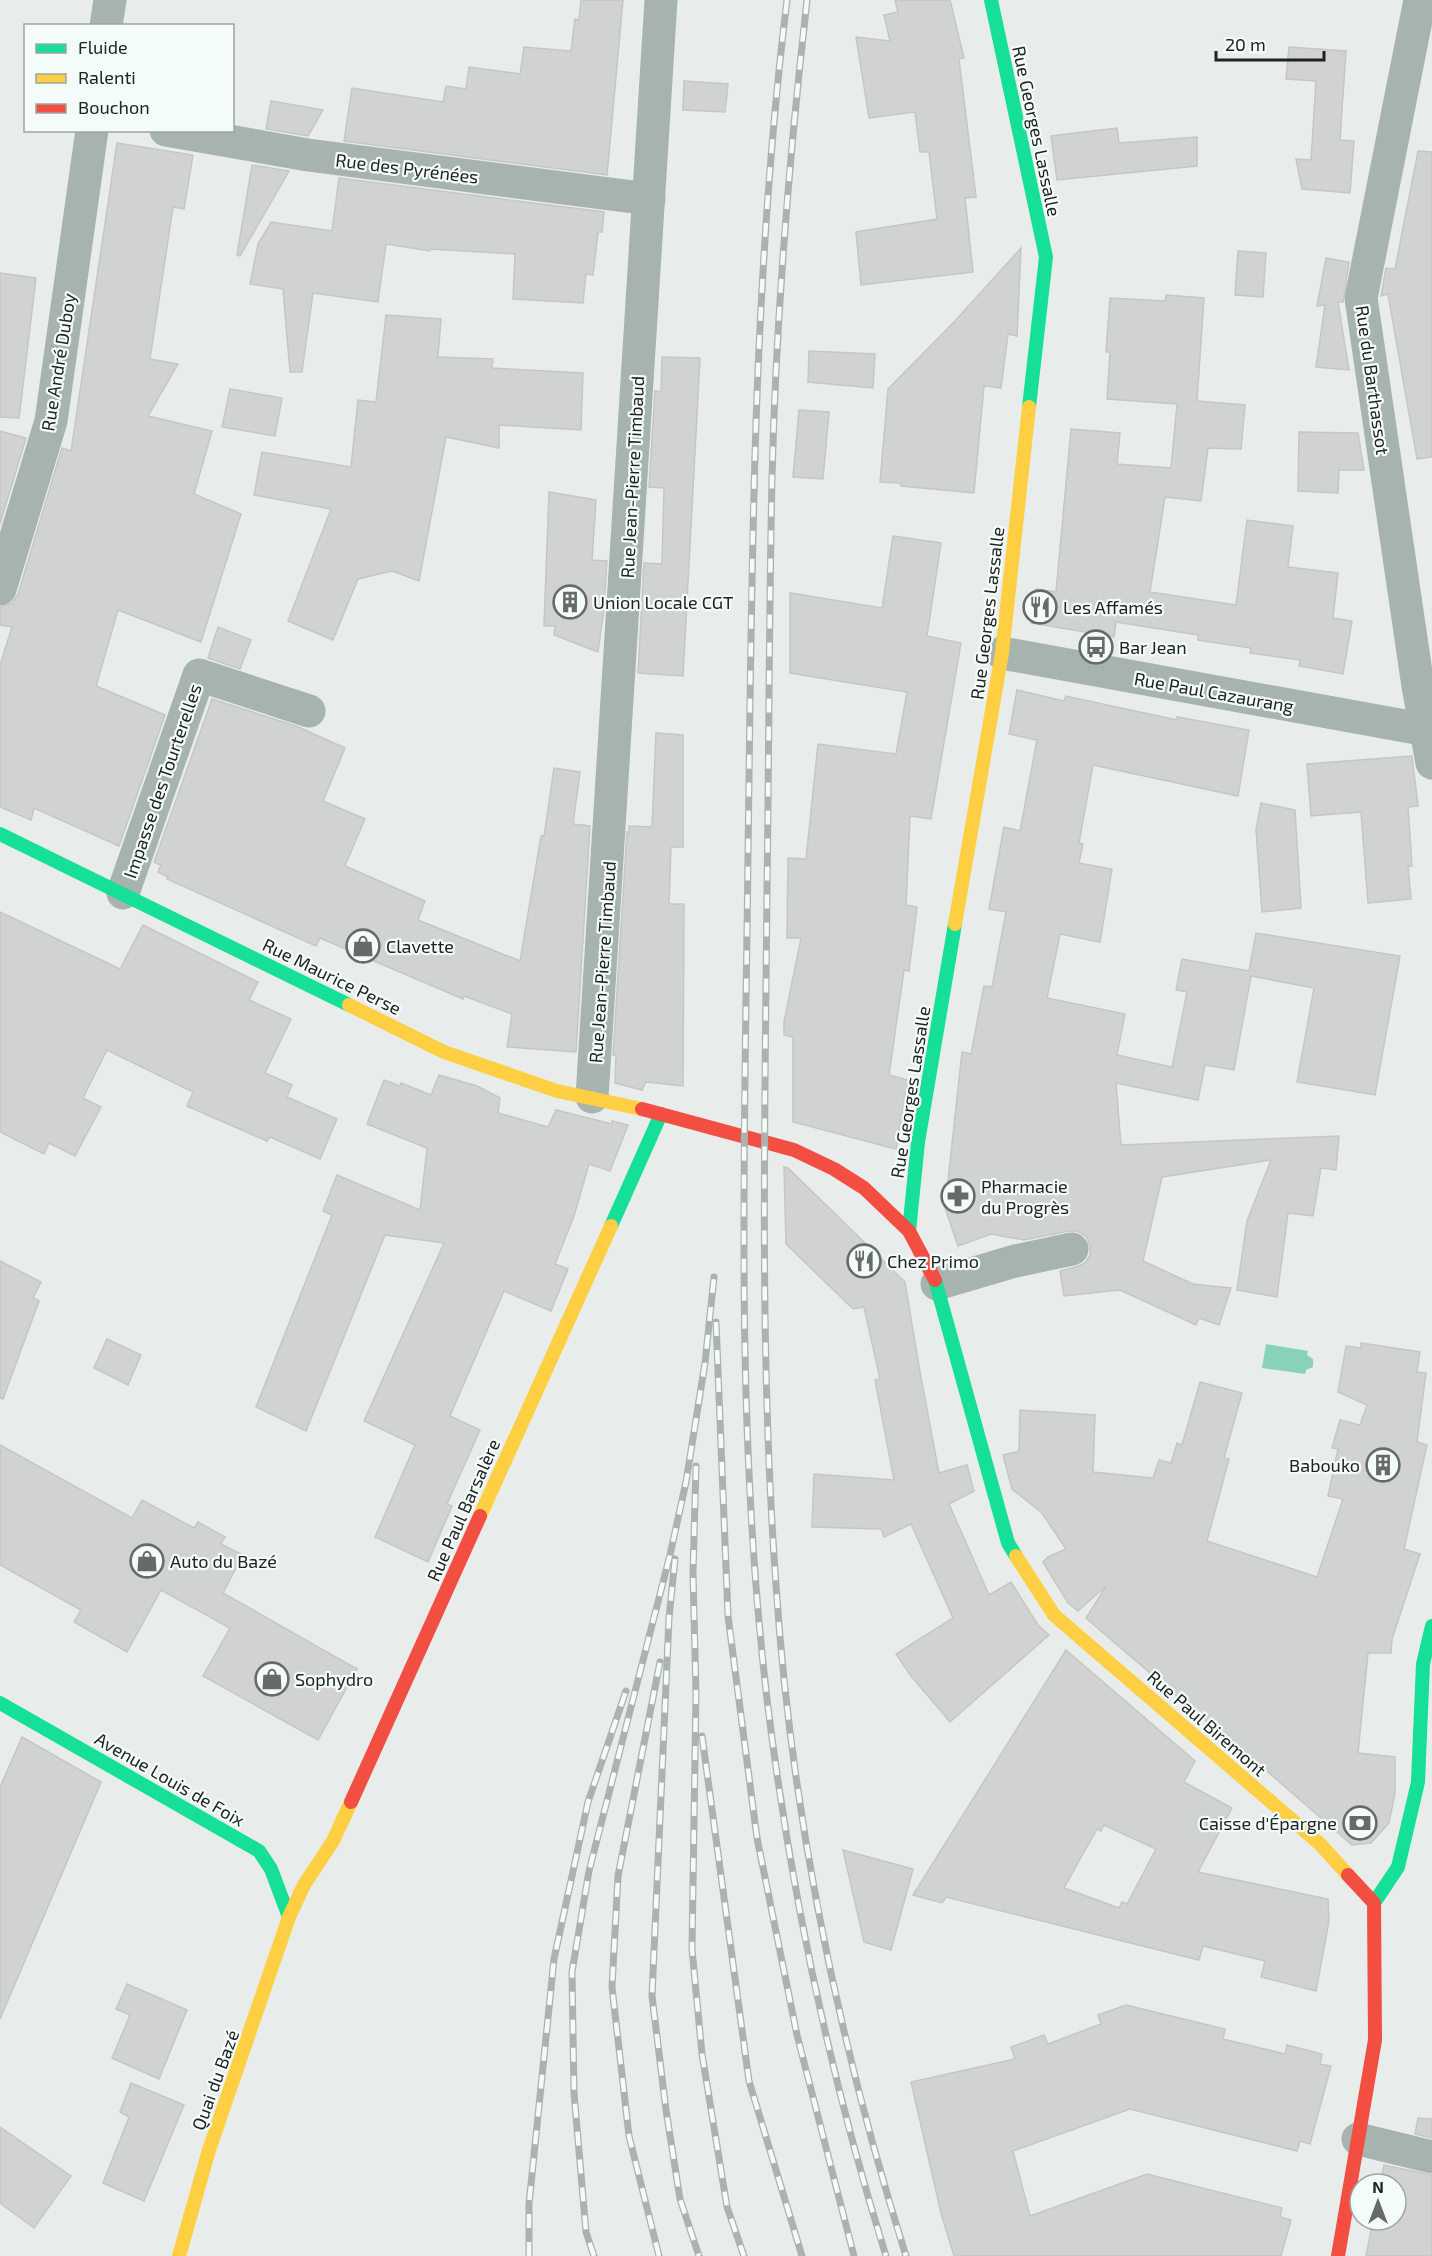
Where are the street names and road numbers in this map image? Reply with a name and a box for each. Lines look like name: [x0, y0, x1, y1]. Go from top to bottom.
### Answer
street label: Rue Georges Lassalle: [1008, 44, 1066, 218]
street label: Rue des Pyrénées: [334, 148, 480, 188]
street label: Rue André Duboy: [36, 291, 80, 433]
street label: Rue du Barthassot: [1352, 304, 1394, 456]
street label: Rue Jean-Pierre Timbaud: [616, 375, 648, 579]
street label: Rue Georges Lassalle: [965, 525, 1009, 701]
street label: Rue Paul Cazaurang: [1132, 667, 1296, 717]
street label: Impasse des Tourterelles: [118, 681, 206, 881]
street label: Rue Jean-Pierre Timbaud: [584, 860, 620, 1064]
street label: Rue Maurice Perse: [259, 933, 405, 1019]
street label: Rue Georges Lassalle: [886, 1004, 934, 1180]
street label: Rue Paul Barsalère: [422, 1435, 504, 1585]
street label: Rue Paul Biremont: [1143, 1665, 1271, 1781]
street label: Avenue Louis de Foix: [91, 1727, 249, 1831]
street label: Quai du Bazé: [187, 2027, 243, 2133]

